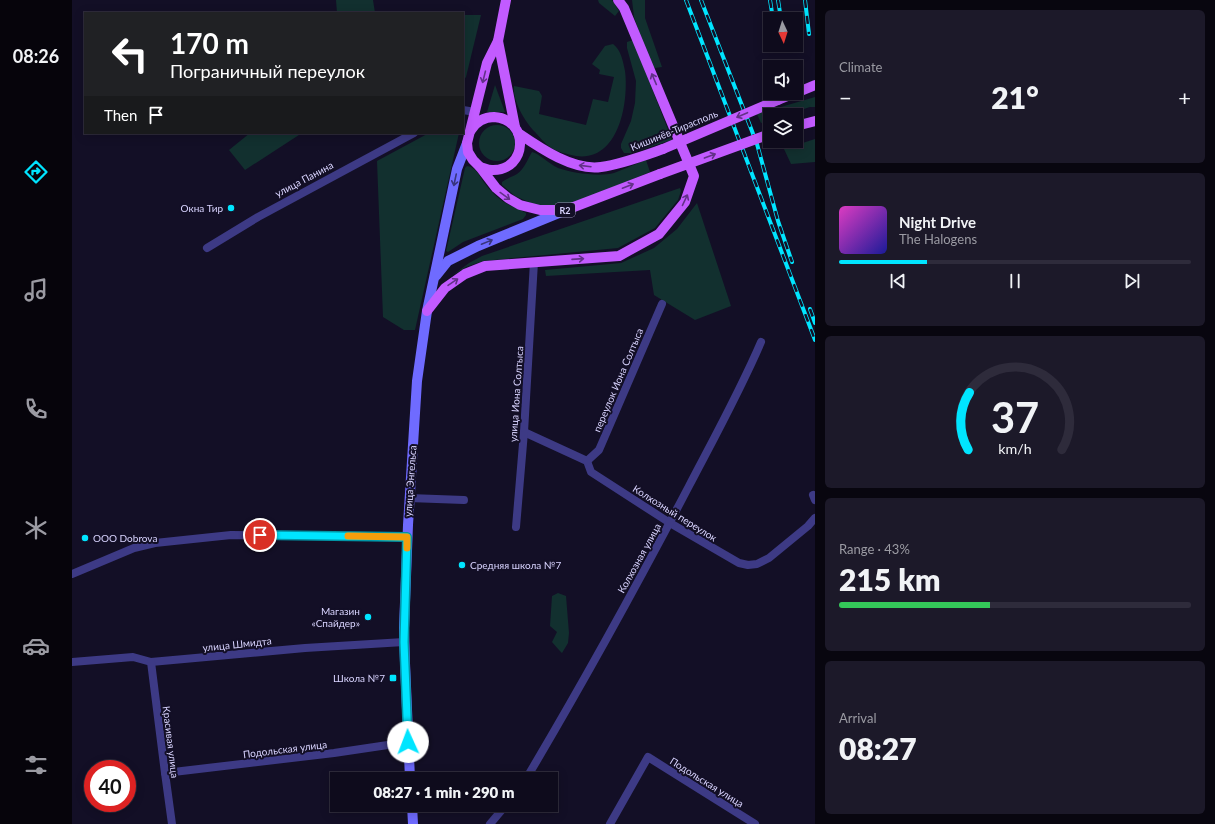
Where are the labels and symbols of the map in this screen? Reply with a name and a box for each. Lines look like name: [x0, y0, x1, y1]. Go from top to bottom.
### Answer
north arrow: [763, 12, 803, 52]
one-way arrow: [480, 70, 487, 83]
one-way arrow: [649, 74, 657, 86]
street label: Кишинёв-Тирасполь: [629, 107, 720, 153]
one-way arrow: [736, 112, 748, 120]
one-way arrow: [704, 151, 716, 159]
street label: улица Панина: [273, 159, 335, 199]
one-way arrow: [579, 162, 592, 169]
one-way arrow: [450, 173, 458, 186]
one-way arrow: [621, 182, 633, 190]
one-way arrow: [500, 191, 511, 200]
one-way arrow: [682, 194, 689, 206]
place label: Окна Тир: [181, 202, 223, 214]
marker: Окна Тир: [226, 203, 236, 213]
road number: R2: [555, 203, 575, 217]
one-way arrow: [481, 238, 493, 246]
one-way arrow: [571, 256, 584, 263]
one-way arrow: [447, 278, 458, 286]
street label: переулок Иона Солтыса: [591, 326, 645, 434]
street label: улица Иона Солтыса: [507, 346, 525, 442]
street label: улица Энгельса: [402, 445, 418, 517]
street label: Колхозный переулок: [631, 482, 720, 544]
pin: [243, 518, 277, 552]
street label: Колхозная улица: [615, 521, 663, 595]
place label: OOO Dobrova: [93, 532, 157, 544]
marker: OOO Dobrova: [80, 533, 90, 543]
place label: Средняя школа №7: [470, 559, 561, 571]
marker: Средняя школа №7: [457, 560, 467, 570]
place label: Магазин «Спайдер»: [311, 605, 360, 629]
marker: Магазин «Спайдер»: [363, 612, 373, 622]
street label: улица Шмидта: [202, 634, 272, 654]
place label: Школа №7: [333, 672, 385, 684]
marker: Школа №7: [388, 673, 398, 683]
street label: Красивая улица: [161, 705, 181, 779]
position arrow: [387, 721, 429, 763]
street label: Подольская улица: [242, 738, 328, 760]
street label: Подольская улица: [668, 754, 746, 810]
speed limit sign: 40: [84, 760, 136, 812]

